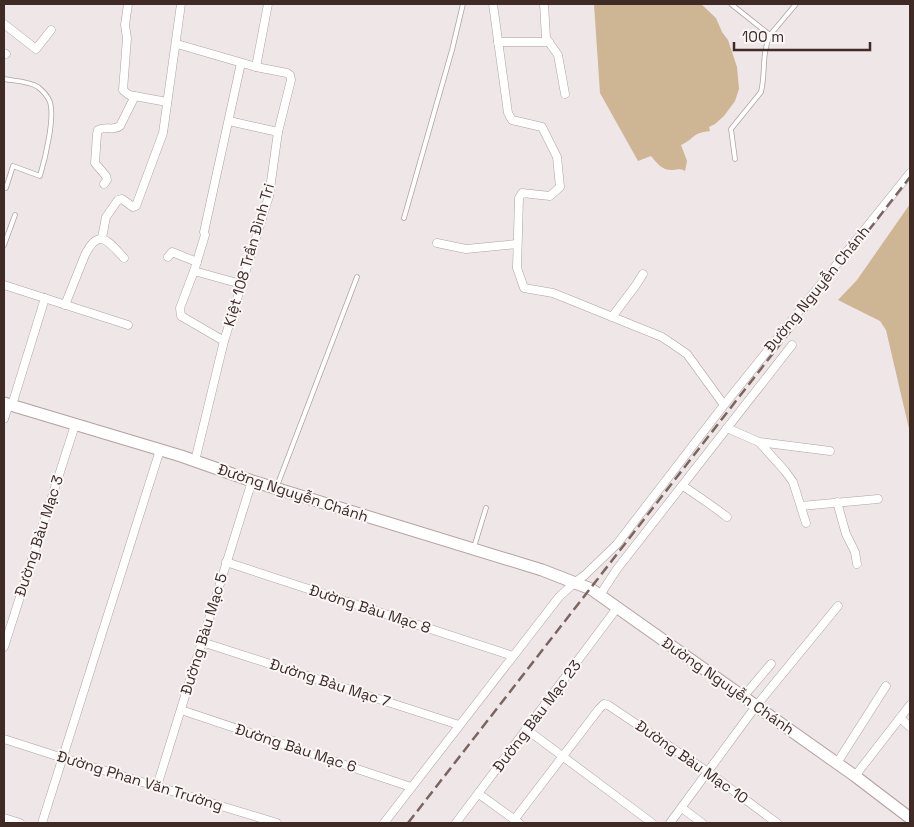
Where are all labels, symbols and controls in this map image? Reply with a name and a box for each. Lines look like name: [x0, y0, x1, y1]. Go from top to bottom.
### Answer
scale bar: [734, 20, 870, 52]
text: 100 m: [742, 27, 784, 46]
street label: Kiệt 108 Trần Đình Tri: [219, 181, 278, 329]
street label: Đường Nguyễn Chánh: [760, 222, 873, 356]
street label: Đường Nguyễn Chánh: [215, 459, 371, 526]
street label: Đường Bàu Mạc 3: [10, 473, 67, 599]
street label: Đường Bàu Mạc 5: [176, 571, 231, 697]
street label: Đường Bàu Mạc 8: [307, 580, 433, 637]
street label: Đường Nguyễn Chánh: [658, 633, 798, 738]
street label: Đường Bàu Mạc 7: [267, 654, 393, 711]
street label: Đường Bàu Mạc 23: [488, 656, 585, 775]
street label: Đường Bàu Mạc 10: [632, 716, 752, 808]
street label: Đường Bàu Mạc 6: [233, 719, 359, 776]
street label: Đường Phan Văn Trường: [55, 746, 225, 815]

